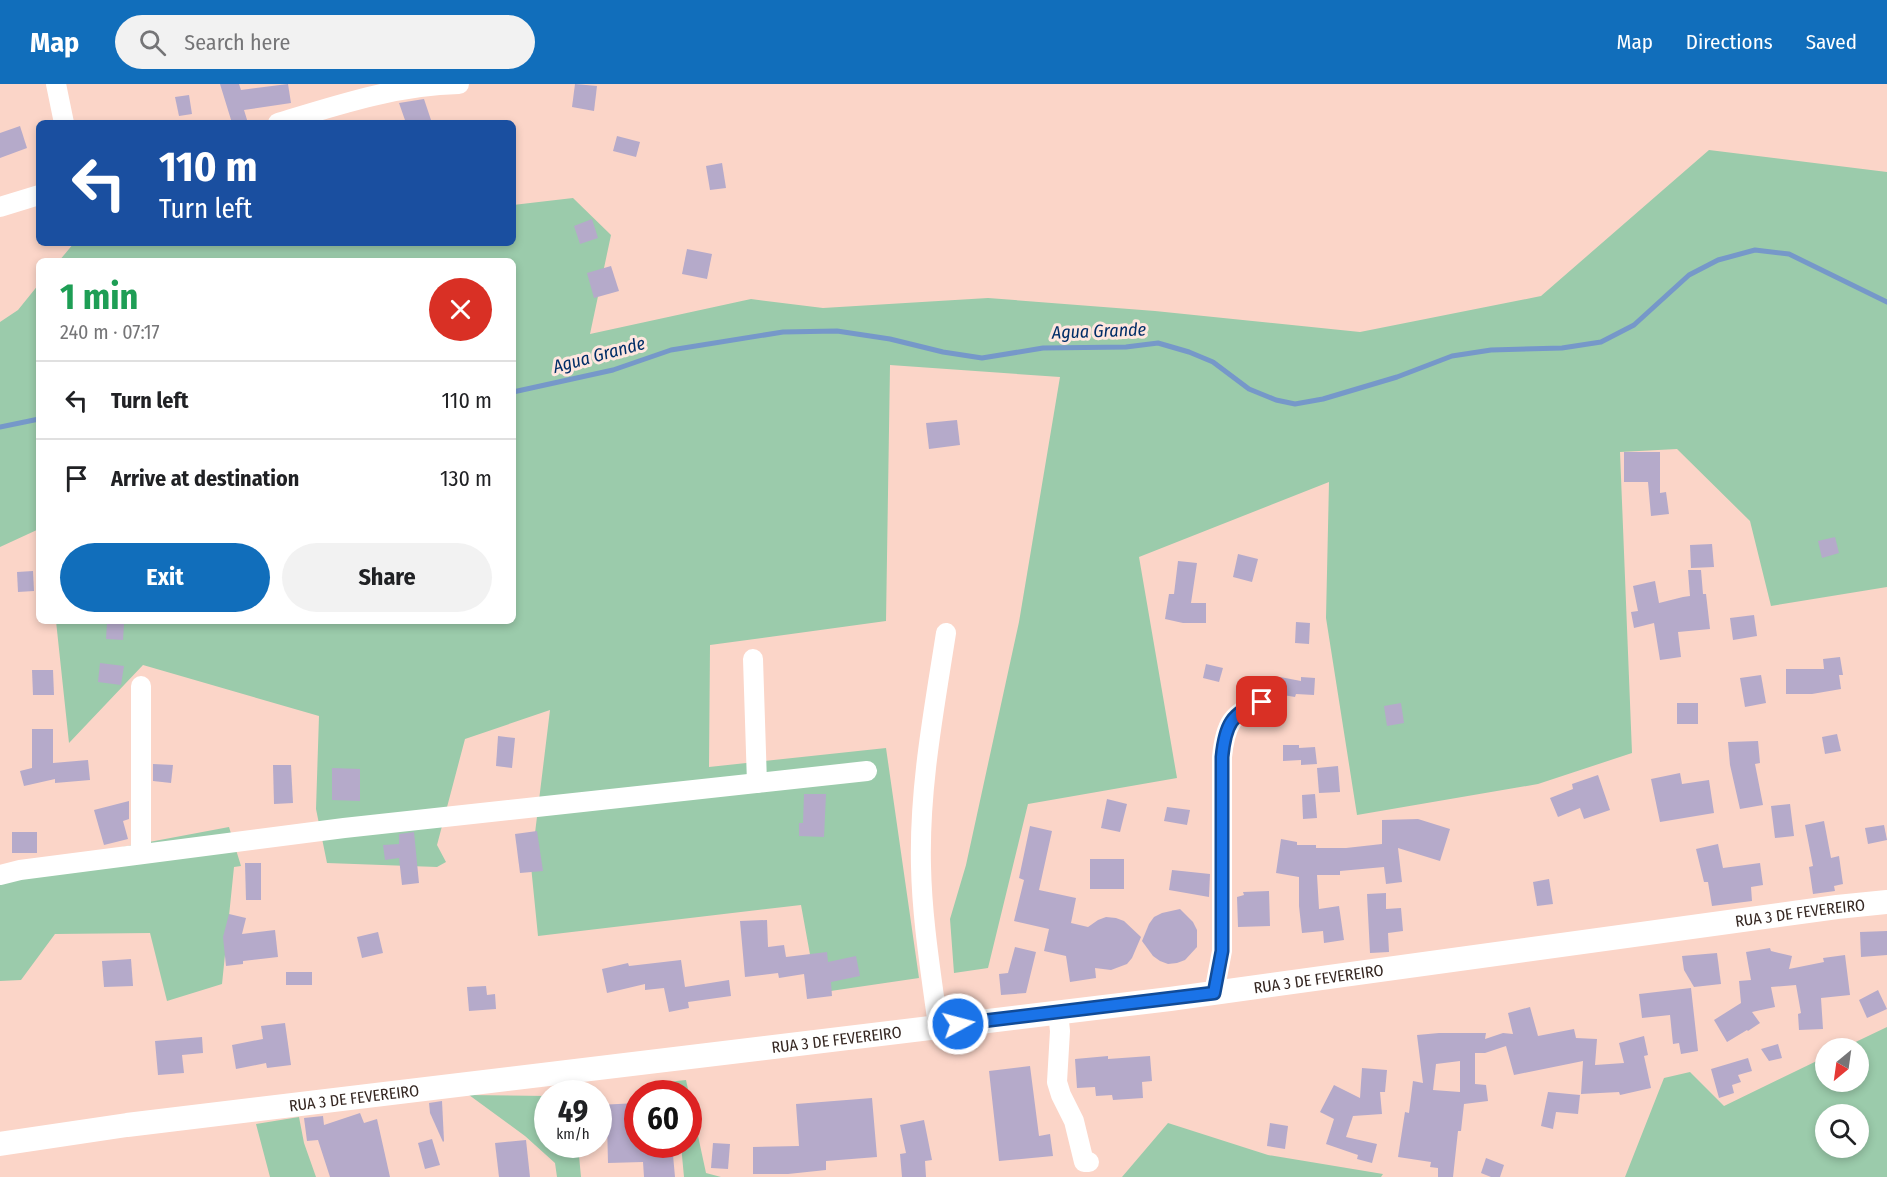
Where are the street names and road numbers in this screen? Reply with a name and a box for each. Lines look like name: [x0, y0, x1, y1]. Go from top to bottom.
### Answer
street label: RUA 3 DE FEVEREIRO: [1734, 895, 1866, 930]
street label: RUA 3 DE FEVEREIRO: [1252, 960, 1385, 997]
street label: RUA 3 DE FEVEREIRO: [770, 1022, 903, 1057]
street label: RUA 3 DE FEVEREIRO: [288, 1080, 420, 1115]

